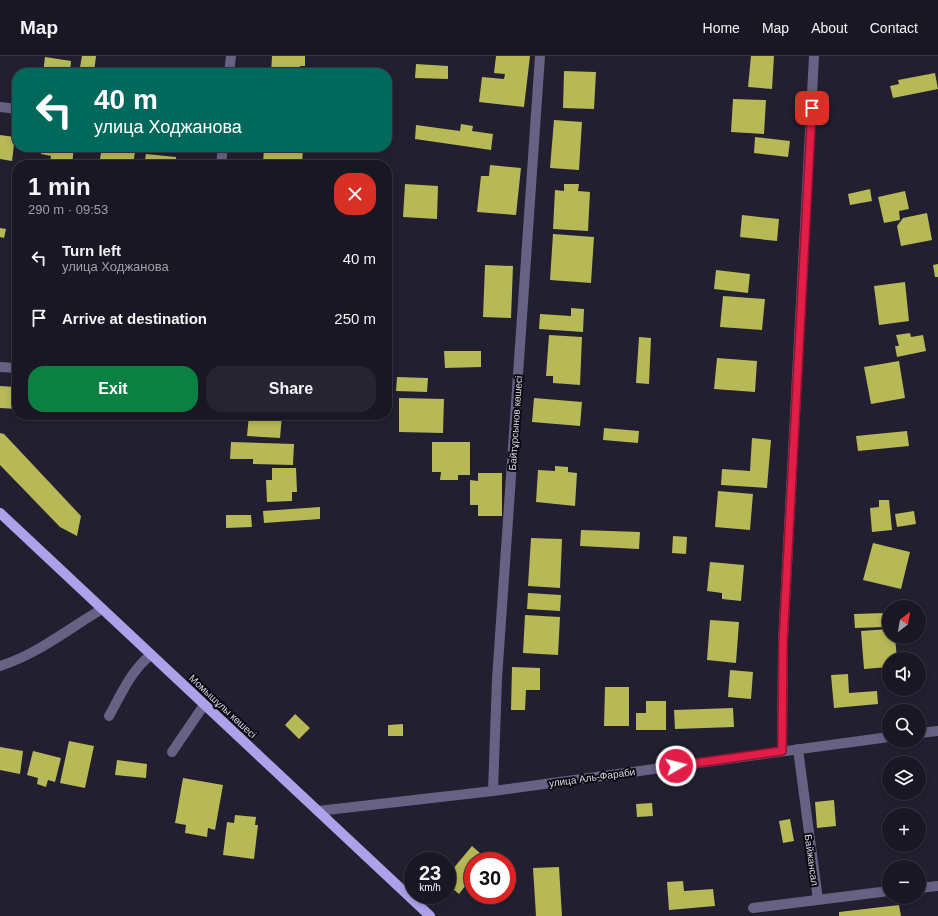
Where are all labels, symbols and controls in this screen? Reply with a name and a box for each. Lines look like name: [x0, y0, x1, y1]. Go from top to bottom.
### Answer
text: Map: [20, 17, 58, 38]
text: Home: [703, 20, 740, 36]
text: Map: [762, 20, 789, 36]
text: About: [811, 20, 848, 36]
text: Contact: [870, 20, 918, 36]
icon: left: [28, 84, 80, 136]
text: 40 m: [94, 84, 158, 115]
pin: [795, 91, 829, 125]
icon: arrive: [801, 97, 823, 119]
text: улица Ходжанова: [94, 117, 242, 137]
text: 1 min: [28, 173, 91, 200]
button: close: [334, 173, 376, 215]
text: 290 m · 09:53: [28, 202, 108, 217]
text: Turn left: [62, 242, 121, 259]
icon: left: [28, 247, 50, 269]
text: 40 m: [343, 250, 376, 267]
text: улица Ходжанова: [62, 259, 169, 274]
icon: arrive: [28, 307, 50, 329]
text: Arrive at destination: [62, 310, 207, 327]
text: 250 m: [334, 310, 376, 327]
button: Exit: [28, 366, 198, 412]
button: Share: [206, 366, 376, 412]
street label: Байтұрсынов көшесі: [507, 375, 524, 471]
north arrow: [882, 600, 926, 644]
map controls: [882, 600, 926, 904]
button: sound: [882, 652, 926, 696]
street label: Момышұлы көшесі: [187, 672, 258, 740]
button: search: [882, 704, 926, 748]
position arrow: [655, 745, 697, 787]
button: layers: [882, 756, 926, 800]
street label: улица Аль-Фараби: [548, 766, 636, 789]
button: +: [882, 808, 926, 852]
street label: Байжансал: [802, 834, 821, 887]
speed limit sign: 30: [464, 852, 516, 904]
button: −: [882, 860, 926, 904]
text: 23: [419, 862, 441, 884]
text: km/h: [419, 882, 441, 893]

